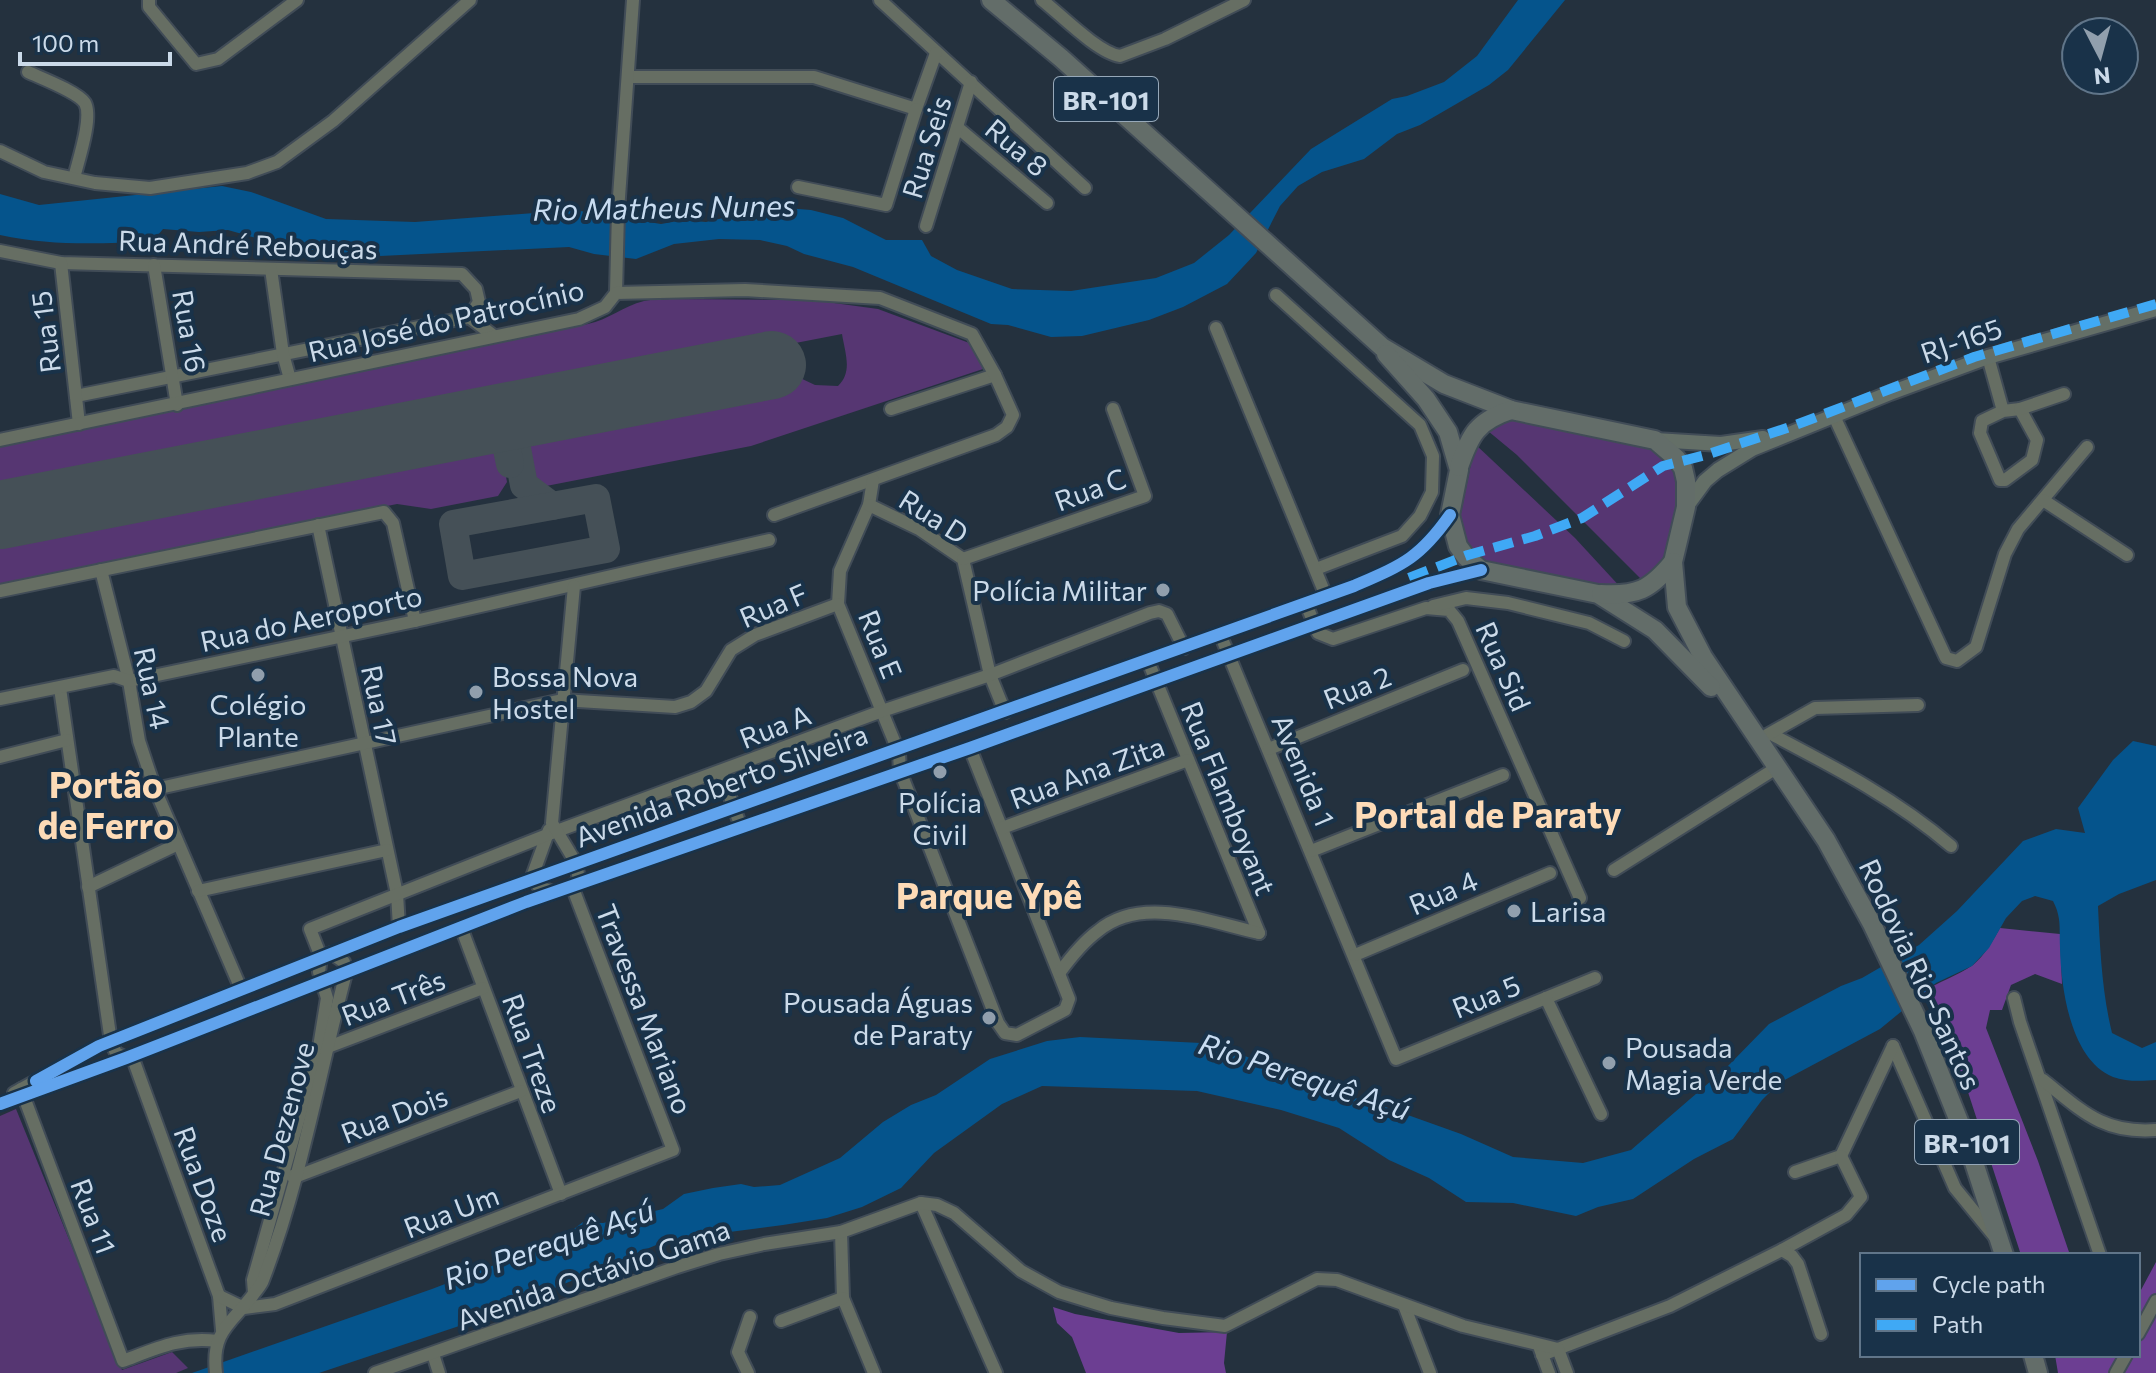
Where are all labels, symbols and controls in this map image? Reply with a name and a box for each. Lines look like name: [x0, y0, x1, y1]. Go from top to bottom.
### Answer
scale bar: [20, 16, 170, 66]
north arrow: [2060, 16, 2140, 96]
text: 100 m: [32, 28, 99, 57]
text: N: [2093, 62, 2112, 91]
road number: BR-101: [1054, 77, 1158, 121]
street label: Rua Seis: [894, 92, 958, 202]
street label: Rua 8: [979, 111, 1055, 183]
water label: Rio Matheus Nunes: [532, 185, 796, 227]
street label: Rua André Rebouças: [118, 222, 378, 266]
street label: Rua José do Patrocínio: [305, 272, 587, 368]
street label: Rua 16: [166, 287, 214, 375]
street label: Rua 15: [23, 289, 67, 375]
street label: RJ-165: [1916, 310, 2006, 370]
street label: Rua C: [1050, 460, 1130, 518]
street label: Rua D: [893, 482, 975, 550]
place label: Polícia Militar: [972, 573, 1147, 607]
street label: Rua F: [734, 576, 812, 634]
street label: Rua do Aeroporto: [197, 578, 425, 658]
marker: Polícia Militar: [1154, 581, 1172, 599]
street label: Rua E: [852, 605, 910, 683]
street label: Rua Sid: [1469, 616, 1539, 716]
street label: Rua 14: [128, 644, 178, 732]
street label: Rua 2: [1318, 658, 1396, 716]
place label: Bossa Nova Hostel: [492, 659, 638, 725]
street label: Rua 17: [355, 662, 405, 748]
marker: Colégio Plante: [249, 666, 267, 684]
marker: Bossa Nova Hostel: [467, 683, 485, 701]
place label: Colégio Plante: [210, 687, 306, 753]
street label: Rua Flamboyant: [1175, 696, 1283, 900]
street label: Rua A: [735, 697, 815, 755]
street label: Avenida 1: [1265, 709, 1343, 831]
street label: Avenida Roberto Silveira: [570, 716, 872, 854]
street label: Rua Ana Zita: [1005, 728, 1169, 816]
district label: Portão de Ferro: [38, 761, 174, 846]
marker: Polícia Civil: [931, 763, 949, 781]
place label: Polícia Civil: [898, 785, 982, 851]
district label: Portal de Paraty: [1354, 791, 1622, 835]
street label: Rodovia Rio-Santos: [1853, 853, 1989, 1095]
street label: Rua 4: [1404, 862, 1483, 922]
district label: Parque Ypê: [896, 872, 1082, 916]
place label: Larisa: [1530, 894, 1606, 928]
street label: Travessa Mariano: [589, 899, 701, 1119]
marker: Larisa: [1505, 902, 1523, 920]
street label: Rua Três: [336, 962, 450, 1032]
street label: Rua 5: [1447, 967, 1525, 1025]
place label: Pousada Águas de Paraty: [783, 985, 973, 1051]
street label: Rua Treze: [496, 989, 570, 1117]
marker: Pousada Águas de Paraty: [980, 1009, 998, 1027]
water label: Rio Perequê Açú: [1195, 1023, 1415, 1127]
place label: Pousada Magia Verde: [1625, 1030, 1782, 1096]
street label: Rua Dezenove: [241, 1038, 321, 1220]
marker: Pousada Magia Verde: [1600, 1054, 1618, 1072]
street label: Rua Dois: [336, 1078, 452, 1150]
road number: BR-101: [1915, 1120, 2019, 1164]
street label: Rua Doze: [167, 1122, 241, 1246]
street label: Rua 11: [64, 1173, 124, 1259]
street label: Rua Um: [399, 1177, 503, 1245]
water label: Rio Perequê Açú: [438, 1190, 658, 1296]
street label: Avenida Octávio Gama: [452, 1211, 734, 1337]
legend: [1860, 1253, 2140, 1357]
text: Cycle path: [1932, 1269, 2046, 1298]
text: Path: [1932, 1309, 1983, 1338]

